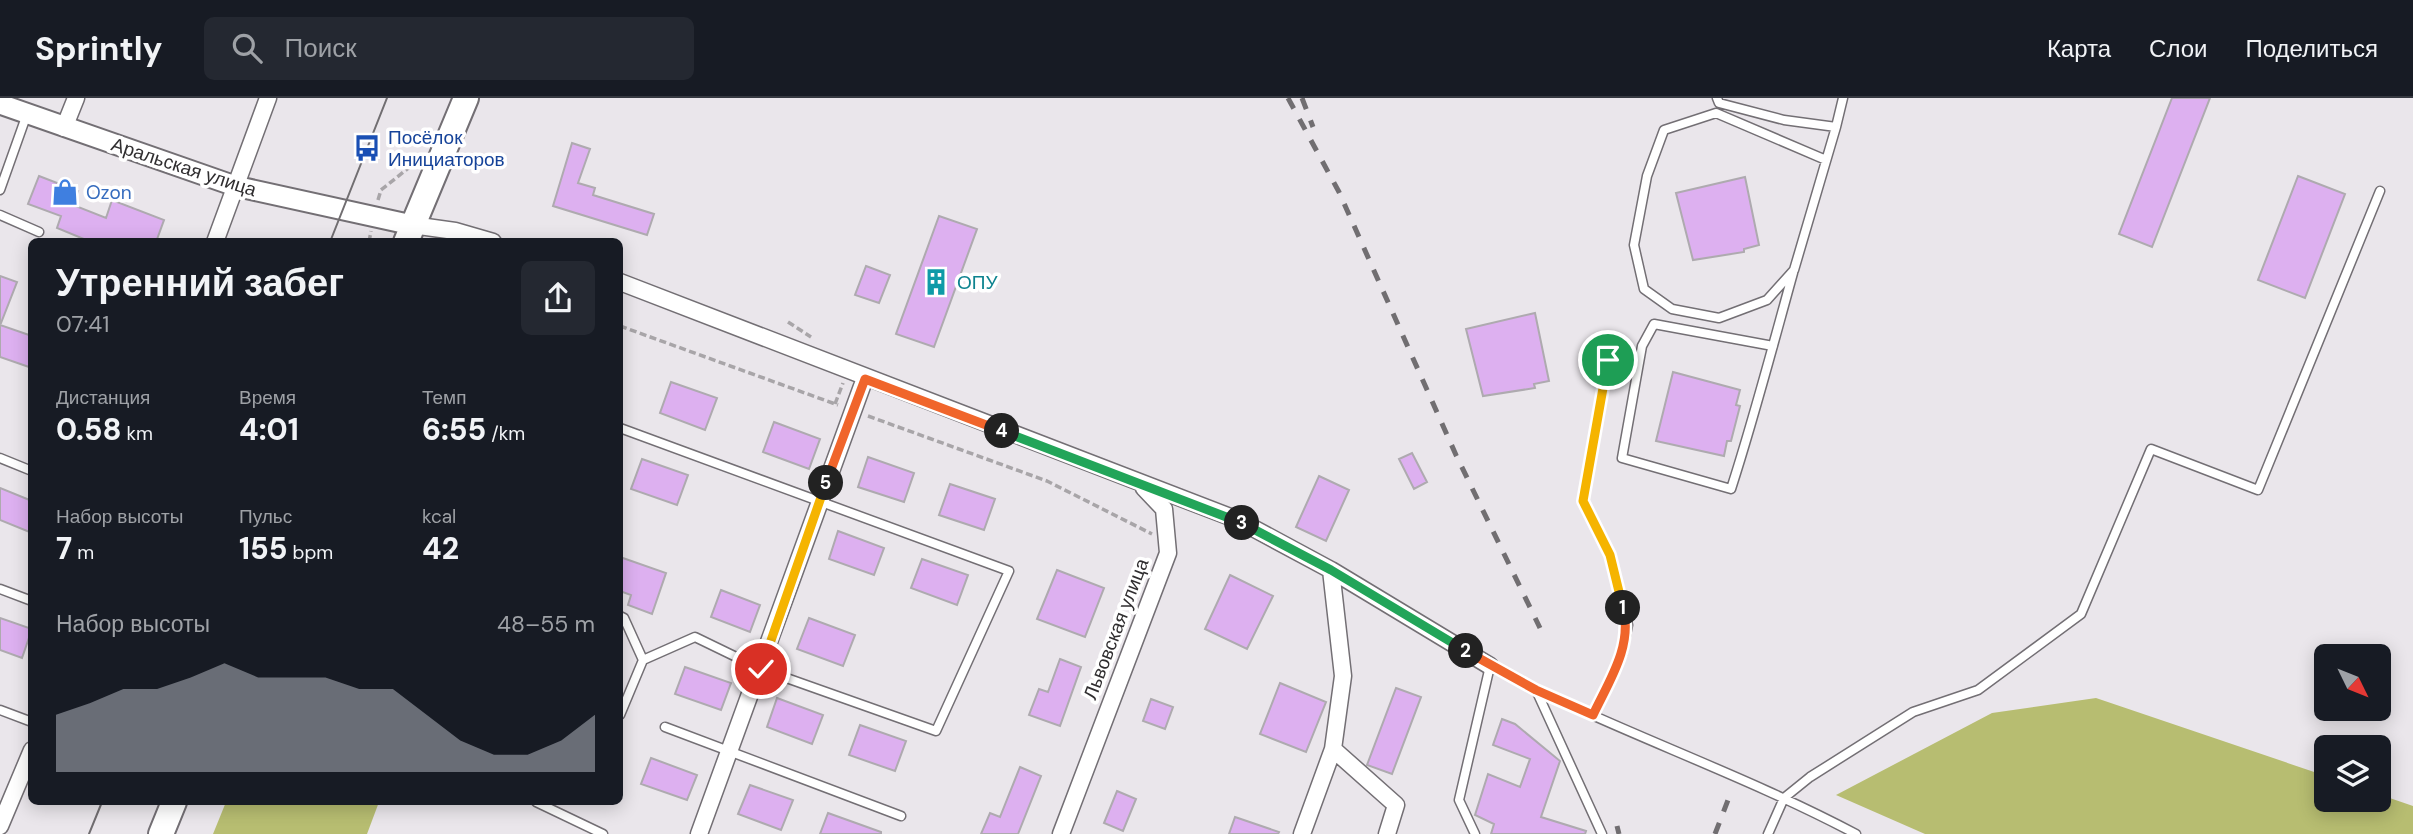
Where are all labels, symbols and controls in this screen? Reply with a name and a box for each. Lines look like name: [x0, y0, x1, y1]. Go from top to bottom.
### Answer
search box: [204, 17, 694, 80]
text: Sprintly: [35, 27, 162, 70]
icon: search: [228, 29, 266, 67]
text: Поиск: [284, 31, 357, 65]
text: Карта: [2047, 33, 2111, 64]
text: Слои: [2149, 33, 2207, 64]
text: Поделиться: [2245, 33, 2378, 64]
place label: Посёлок Инициаторов: [388, 125, 505, 172]
street label: Аральская улица: [108, 132, 260, 202]
bus stop icon: Посёлок Инициаторов: [352, 133, 382, 163]
shop icon: Ozon: [50, 177, 80, 207]
place label: Ozon: [86, 180, 132, 205]
text: Утренний забег: [56, 258, 344, 308]
button: share: [521, 261, 595, 335]
building icon: ОПУ: [921, 267, 951, 297]
place label: ОПУ: [957, 270, 998, 295]
text: 07:41: [56, 309, 109, 339]
pin: [1578, 330, 1638, 390]
icon: arrive: [1589, 341, 1627, 379]
text: Дистанция: [56, 385, 150, 410]
text: Время: [239, 385, 296, 410]
text: Темп: [422, 385, 466, 410]
text: 0.58: [56, 410, 121, 449]
text: 4:01: [239, 410, 299, 449]
text: 6:55: [422, 410, 486, 449]
pin: 4: [984, 414, 1020, 448]
text: 4: [995, 418, 1008, 443]
text: km: [121, 421, 153, 446]
text: /km: [486, 421, 525, 446]
pin: 5: [808, 466, 844, 500]
text: 5: [820, 470, 831, 495]
text: Набор высоты: [56, 504, 183, 529]
text: Пульс: [239, 504, 292, 529]
text: kcal: [422, 504, 456, 529]
pin: 3: [1224, 506, 1260, 540]
text: 3: [1236, 510, 1247, 535]
text: 7: [56, 529, 72, 568]
text: 155: [239, 529, 287, 568]
text: 42: [422, 529, 459, 568]
text: m: [72, 540, 94, 565]
text: bpm: [287, 540, 333, 565]
street label: Львовская улица: [1078, 555, 1155, 703]
pin: 1: [1606, 590, 1640, 626]
text: 1: [1619, 595, 1626, 620]
text: Набор высоты: [56, 609, 210, 639]
text: 48–55 m: [497, 609, 595, 639]
pin: 2: [1448, 634, 1484, 668]
text: 2: [1460, 638, 1471, 663]
pin: [731, 639, 791, 699]
north arrow: [2314, 644, 2390, 721]
map controls: [2314, 644, 2391, 812]
icon: check: [742, 650, 780, 688]
button: layers: [2314, 735, 2391, 812]

